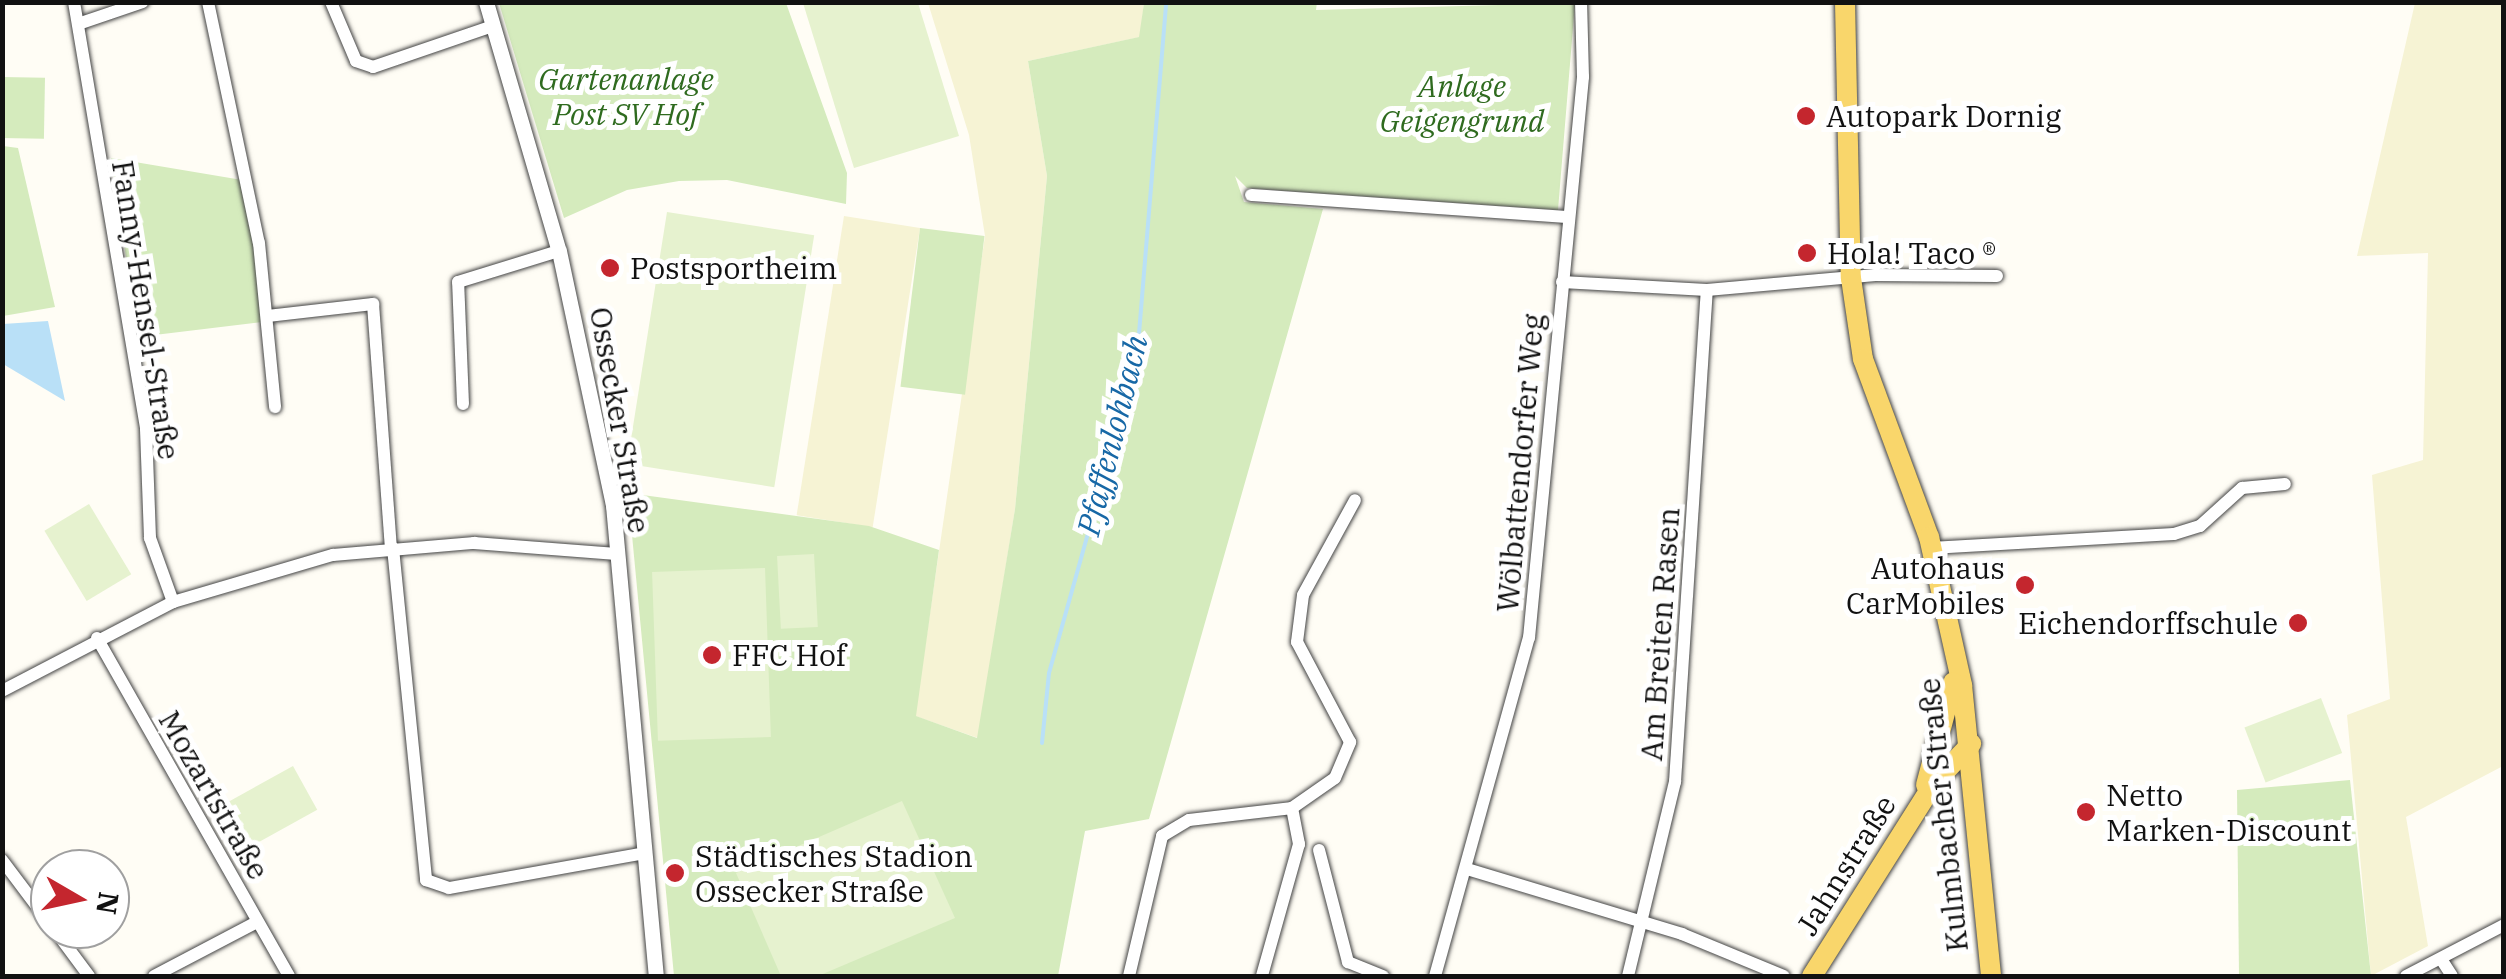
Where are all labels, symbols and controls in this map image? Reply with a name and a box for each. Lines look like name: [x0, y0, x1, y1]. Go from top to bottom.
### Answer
park label: Gartenanlage Post SV Hof: [538, 61, 714, 132]
park label: Anlage Geigengrund: [1380, 68, 1544, 138]
place label: Autopark Dornig: [1826, 98, 2061, 134]
marker: Autopark Dornig: [1795, 105, 1817, 127]
street label: Fanny-Hensel-Straße: [105, 158, 187, 462]
place label: Hola! Taco ®: [1827, 235, 1996, 271]
marker: Hola! Taco ®: [1796, 242, 1818, 264]
place label: Postsportheim: [630, 250, 837, 286]
marker: Postsportheim: [599, 257, 621, 279]
street label: Ossecker Straße: [582, 304, 658, 536]
street label: Wölbattendorfer Weg: [1489, 312, 1551, 614]
water label: Pfaffenlohbach: [1069, 331, 1155, 539]
street label: Am Breiten Rasen: [1633, 506, 1687, 762]
place label: Autohaus CarMobiles: [1846, 550, 2005, 620]
marker: Autohaus CarMobiles: [2014, 574, 2036, 596]
place label: Eichendorffschule: [2018, 605, 2278, 641]
marker: Eichendorffschule: [2287, 612, 2309, 634]
place label: FFC Hof: [732, 637, 846, 673]
marker: FFC Hof: [701, 644, 723, 666]
street label: Kulmbacher Straße: [1911, 676, 1975, 954]
street label: Mozartstraße: [151, 704, 277, 886]
place label: Netto Marken-Discount: [2106, 777, 2352, 848]
street label: Jahnstraße: [1789, 789, 1903, 941]
marker: Netto Marken-Discount: [2075, 801, 2097, 823]
place label: Städtisches Stadion Ossecker Straße: [695, 838, 973, 908]
north arrow: [30, 849, 130, 949]
marker: Städtisches Stadion Ossecker Straße: [664, 862, 686, 884]
text: N: [88, 890, 128, 917]

